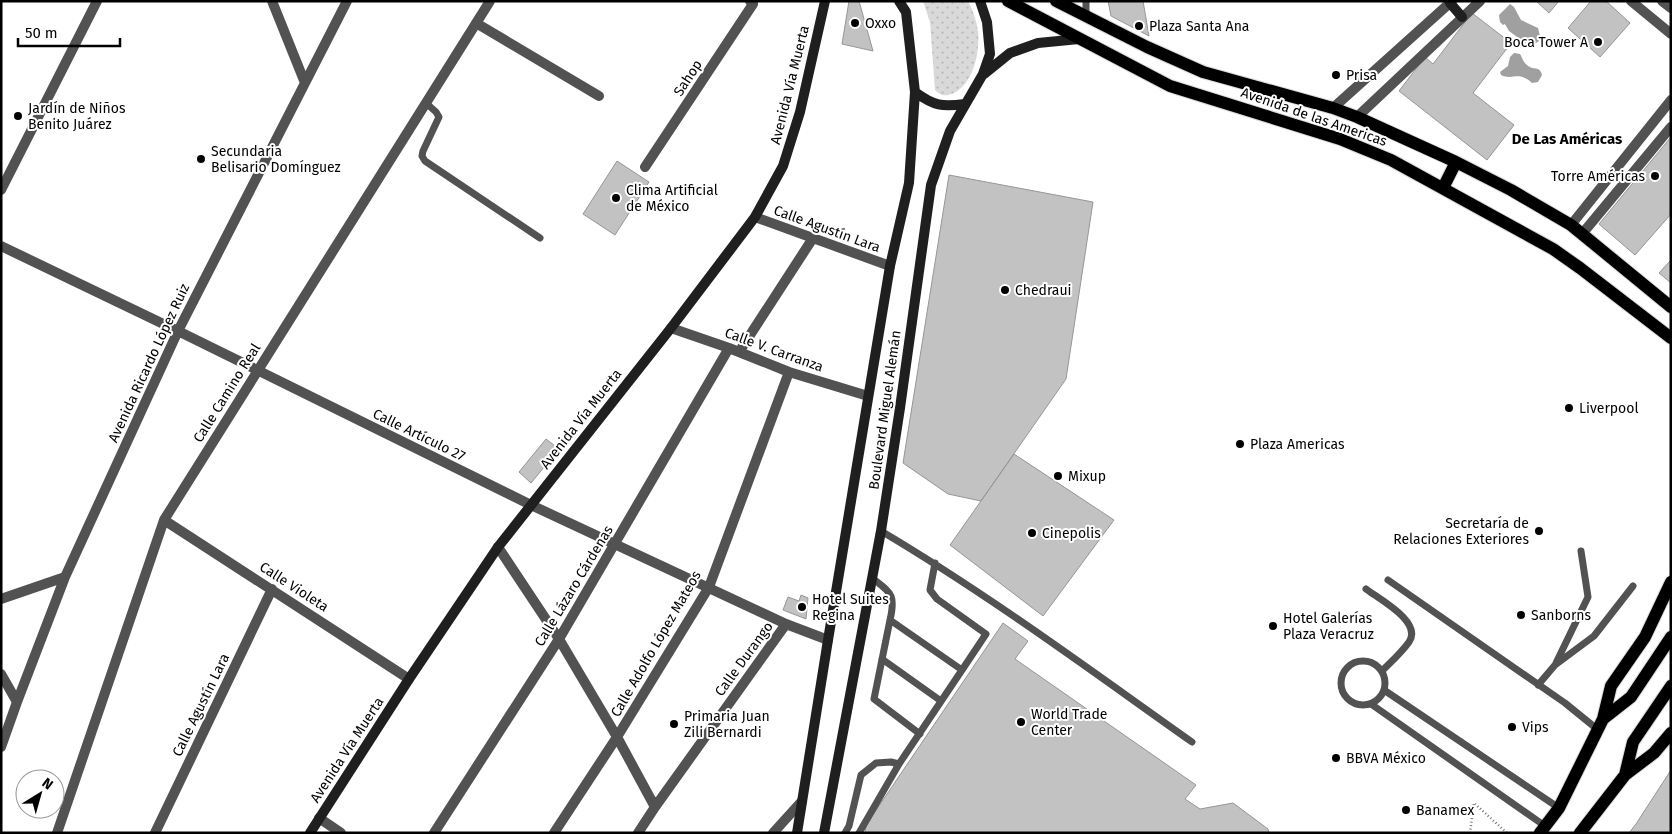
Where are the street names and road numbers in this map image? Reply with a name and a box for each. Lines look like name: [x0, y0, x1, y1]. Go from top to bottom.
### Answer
street label: Avenida Vía Muerta: [767, 24, 813, 146]
street label: Sahop: [670, 57, 706, 99]
street label: Avenida de las Americas: [1239, 84, 1390, 150]
street label: Calle Agustín Lara: [771, 202, 883, 256]
street label: Avenida Ricardo López Ruiz: [105, 281, 193, 445]
street label: Calle V. Carranza: [722, 324, 826, 376]
street label: Boulevard Miguel Alemán: [865, 329, 905, 491]
street label: Calle Camino Real: [190, 340, 264, 446]
street label: Avenida Vía Muerta: [537, 366, 625, 472]
street label: Calle Artículo 27: [370, 405, 468, 465]
street label: Calle Lázaro Cárdenas: [531, 522, 617, 650]
street label: Calle Violeta: [256, 558, 332, 616]
street label: Calle Adolfo López Mateos: [607, 568, 705, 720]
street label: Calle Durango: [711, 618, 777, 700]
street label: Calle Agustín Lara: [169, 651, 233, 759]
street label: Avenida Vía Muerta: [307, 694, 387, 806]

